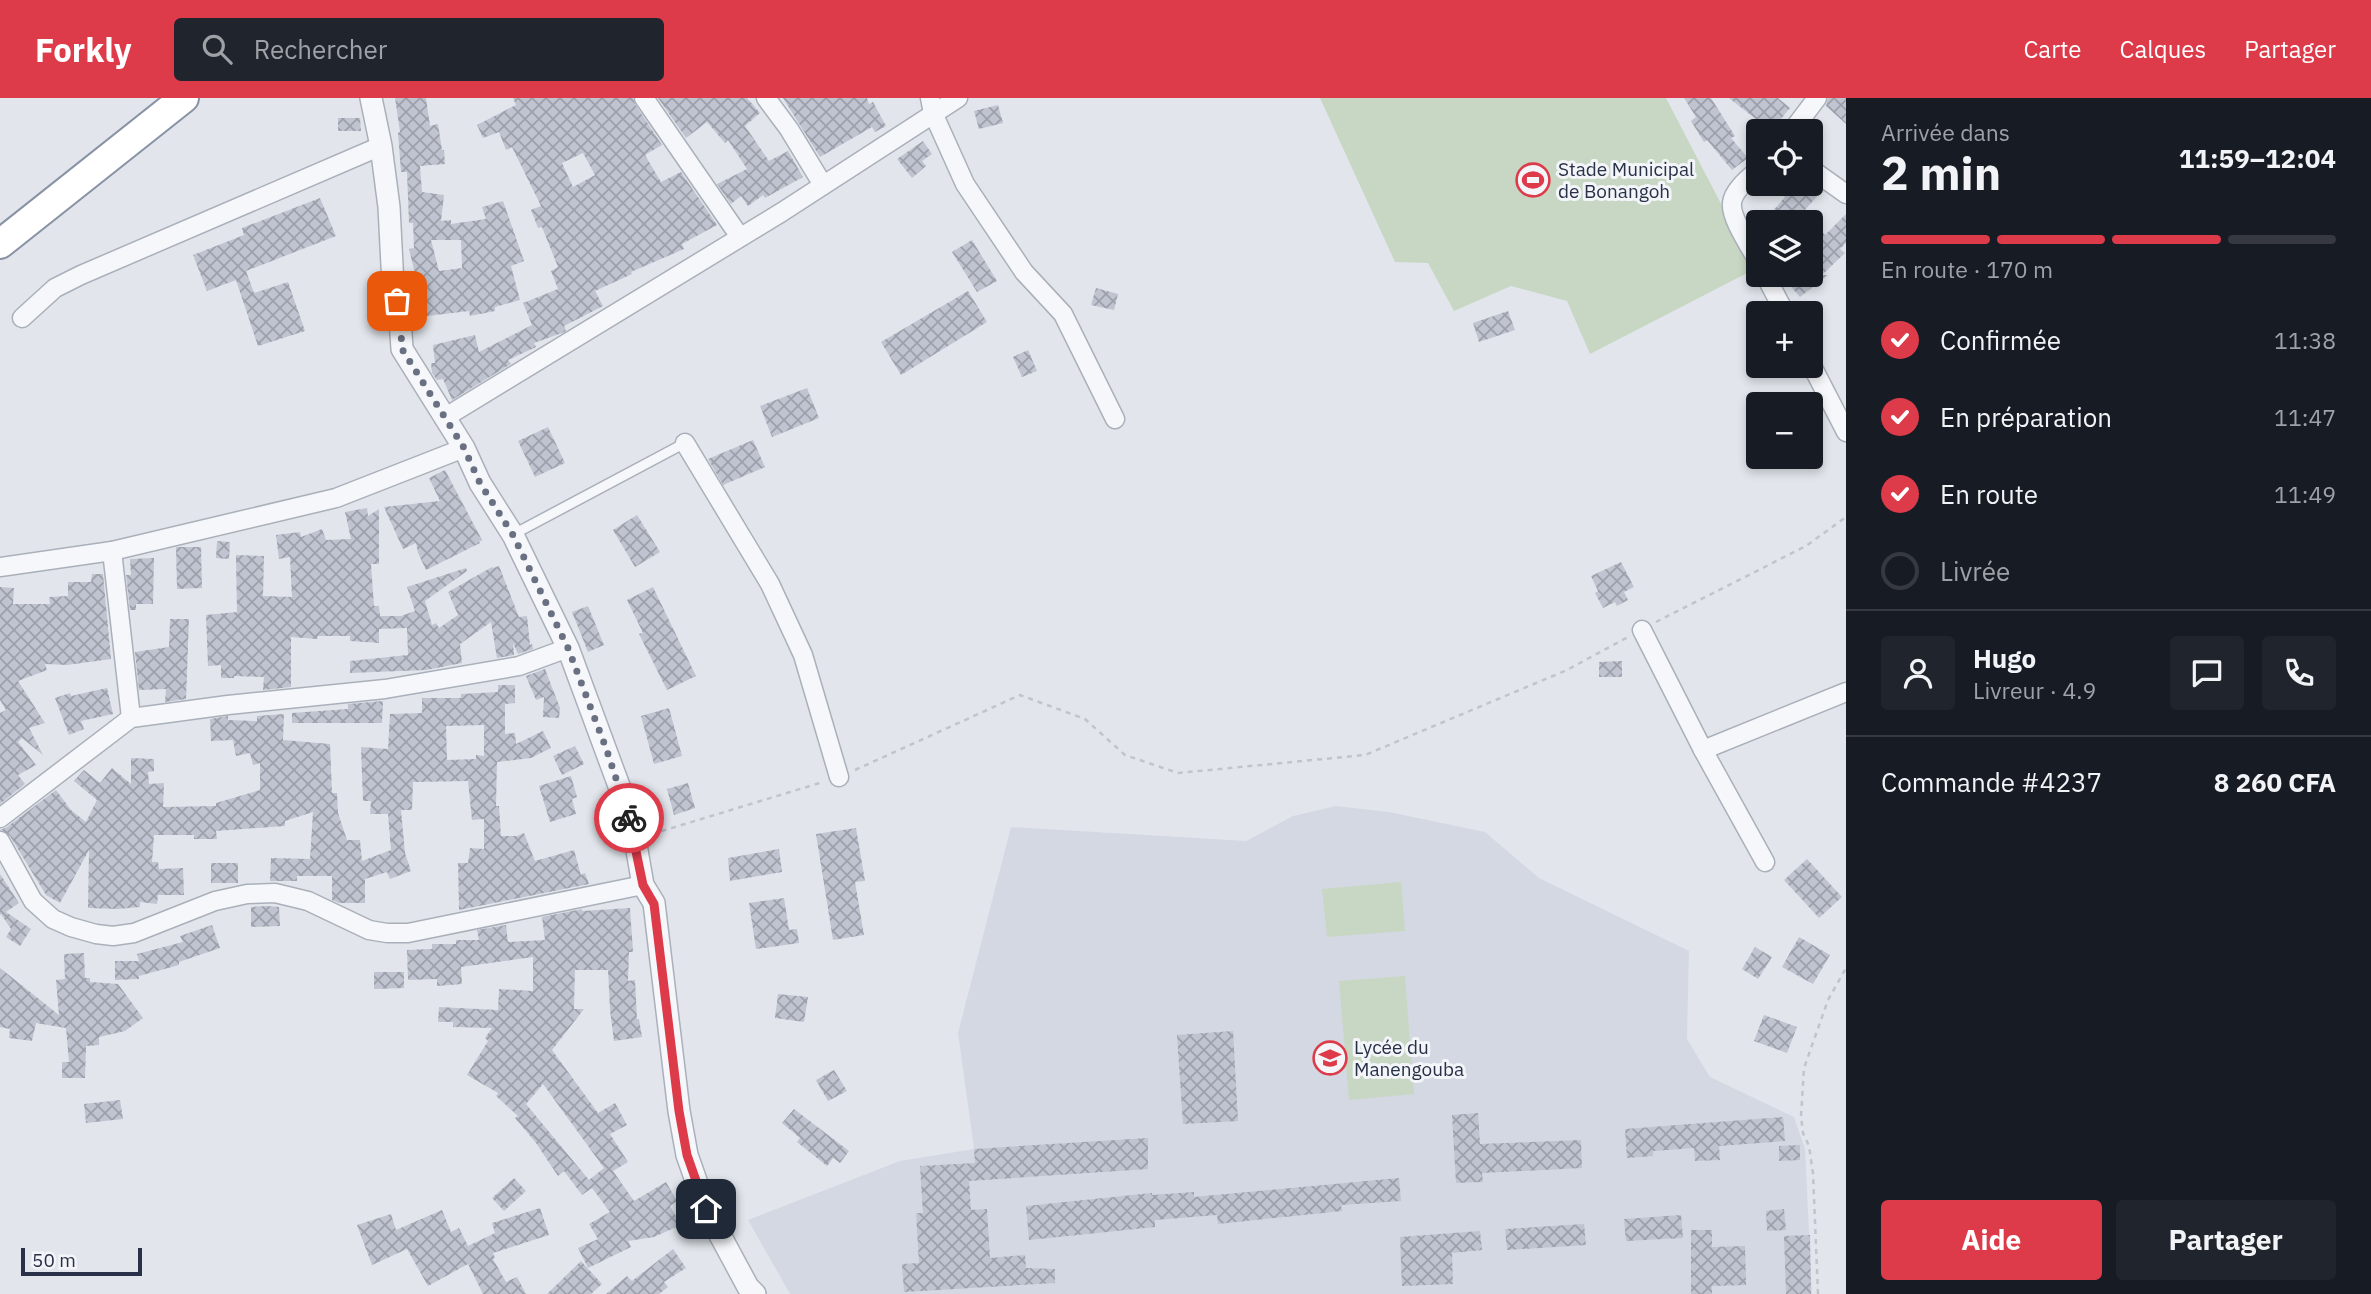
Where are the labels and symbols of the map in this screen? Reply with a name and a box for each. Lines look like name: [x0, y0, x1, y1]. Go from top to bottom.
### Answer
place label: Stade Municipal de Bonangoh: [1558, 157, 1694, 203]
sports icon: Stade Municipal de Bonangoh: [1514, 161, 1552, 199]
pin: [367, 271, 427, 331]
courier: [594, 783, 664, 853]
place label: Lycée du Manengouba: [1354, 1035, 1464, 1081]
school or university icon: Lycée du Manengouba: [1311, 1039, 1349, 1077]
pin: [676, 1179, 736, 1239]
scale bar: [21, 1245, 142, 1277]

